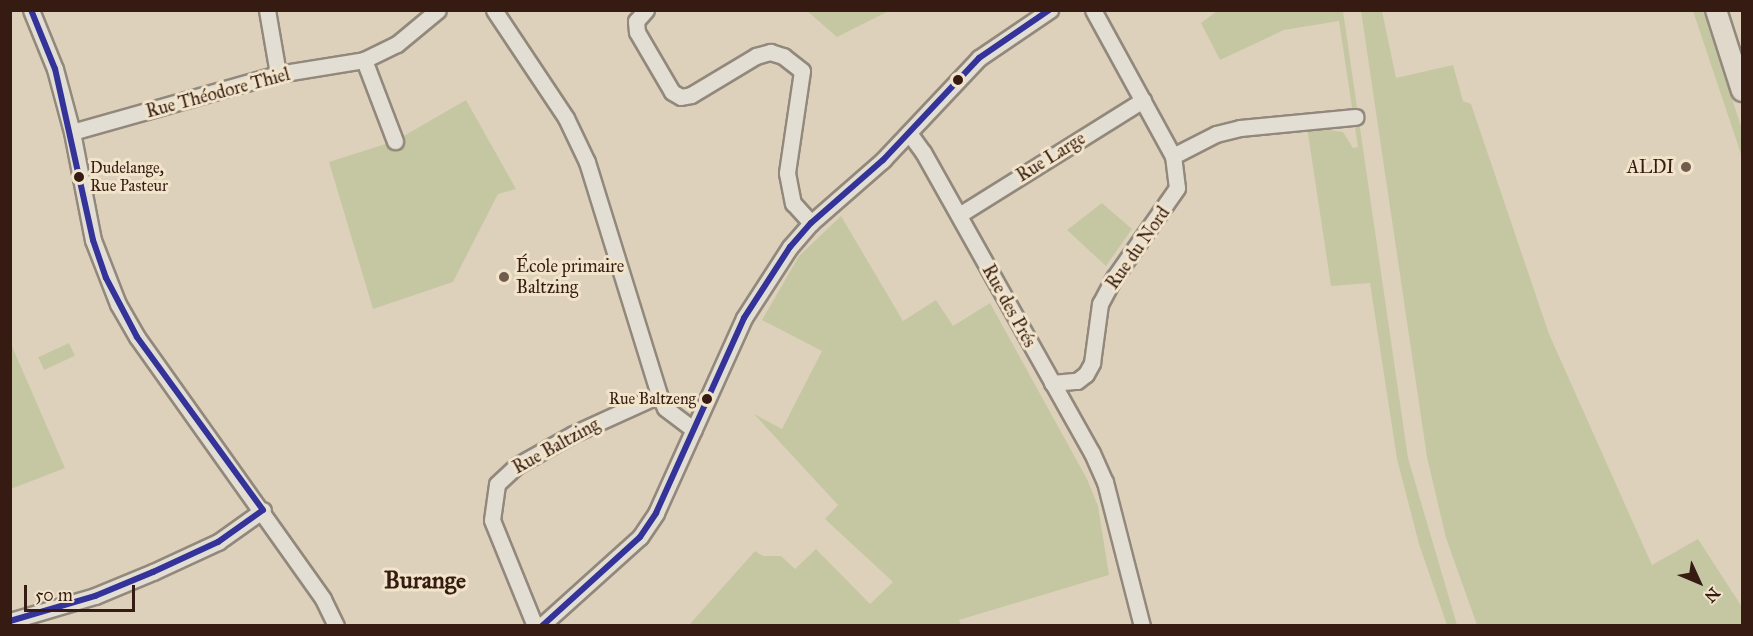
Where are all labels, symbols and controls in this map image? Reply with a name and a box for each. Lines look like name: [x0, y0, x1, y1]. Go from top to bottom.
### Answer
street label: Rue Théodore Thiel: [144, 63, 292, 123]
unlabelled marker: [952, 74, 964, 86]
street label: Rue Large: [1013, 127, 1089, 187]
place label: ALDI: [1627, 156, 1674, 178]
place label: Dudelange, Rue Pasteur: [90, 158, 168, 196]
marker: ALDI: [1679, 160, 1693, 174]
marker: Dudelange, Rue Pasteur: [73, 171, 85, 183]
street label: Rue du Nord: [1102, 203, 1174, 293]
place label: École primaire Baltzing: [516, 256, 624, 298]
street label: Rue des Prés: [977, 261, 1041, 351]
marker: École primaire Baltzing: [497, 270, 511, 284]
place label: Rue Baltzeng: [609, 389, 696, 409]
marker: Rue Baltzeng: [701, 393, 713, 405]
street label: Rue Baltzing: [509, 413, 603, 479]
north arrow: [1669, 552, 1729, 612]
district label: Burange: [384, 567, 466, 595]
scale bar: [27, 573, 138, 611]
text: N: [1701, 583, 1724, 606]
text: 50 m: [35, 584, 73, 606]

